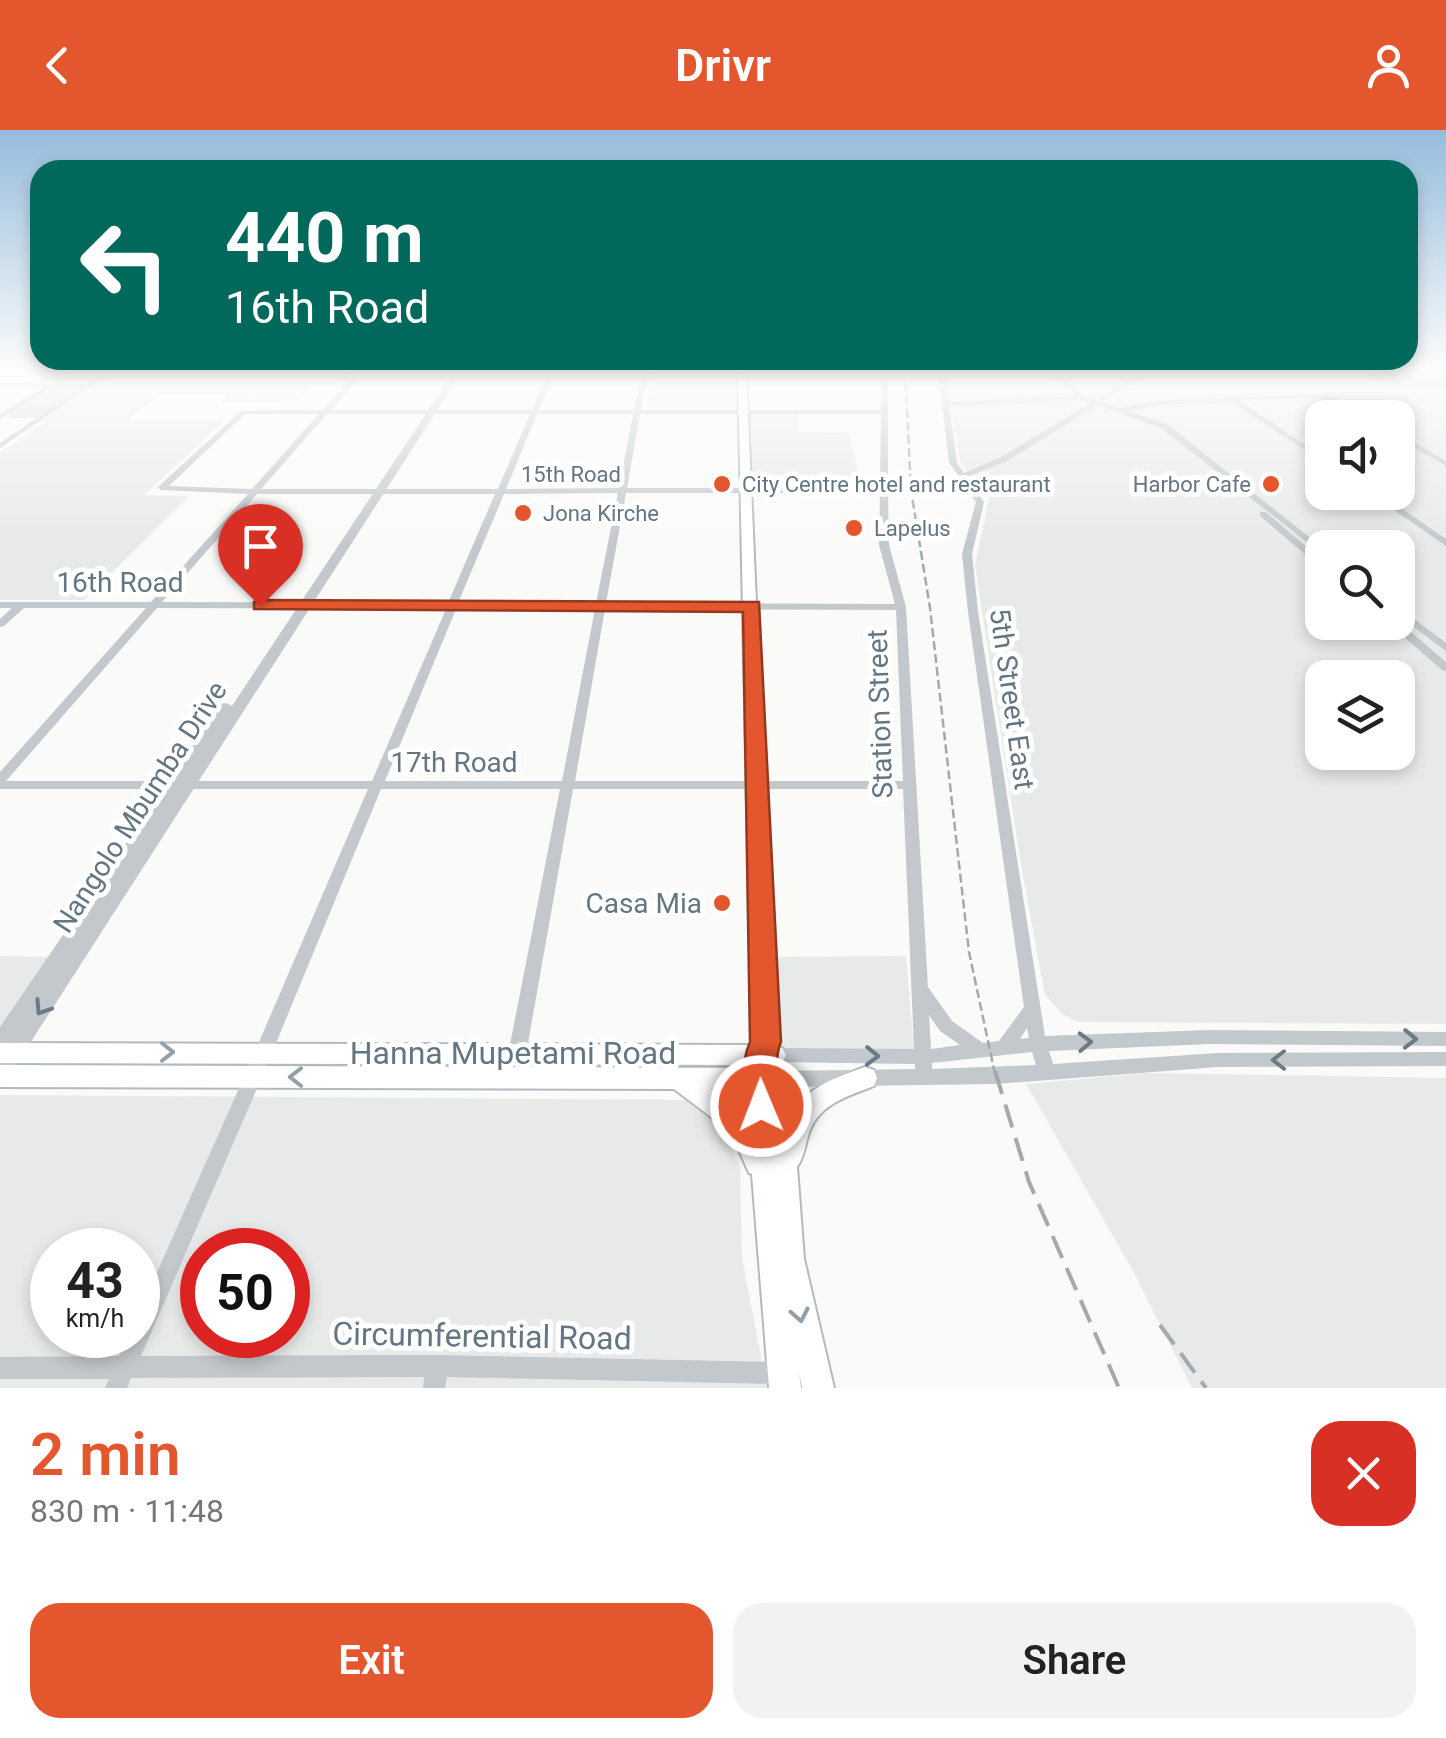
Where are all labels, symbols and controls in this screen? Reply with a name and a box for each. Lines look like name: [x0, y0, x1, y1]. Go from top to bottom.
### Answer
icon: back: [30, 38, 85, 93]
icon: person: [1361, 38, 1416, 93]
text: Drivr: [675, 39, 771, 92]
text: 440 m: [225, 197, 424, 279]
icon: left: [60, 200, 190, 330]
text: 16th Road: [225, 281, 430, 334]
map controls: [1305, 400, 1415, 770]
button: sound: [1305, 400, 1415, 510]
street label: 15th Road: [521, 462, 621, 487]
place label: City Centre hotel and restaurant: [742, 472, 1051, 497]
place label: Harbor Cafe: [1133, 472, 1251, 497]
marker: City Centre hotel and restaurant: [711, 473, 733, 495]
marker: Harbor Cafe: [1260, 473, 1282, 495]
place label: Jona Kirche: [543, 501, 659, 526]
marker: Jona Kirche: [512, 502, 534, 524]
pin: [218, 504, 303, 607]
place label: Lapelus: [874, 516, 951, 541]
marker: Lapelus: [843, 517, 865, 539]
icon: arrive: [233, 519, 288, 574]
button: search: [1305, 530, 1415, 640]
street label: 16th Road: [56, 566, 184, 599]
street label: 5th Street East: [983, 606, 1041, 792]
street label: Station Street: [861, 629, 899, 799]
button: layers: [1305, 660, 1415, 770]
street label: Nangolo Mbumba Drive: [46, 675, 234, 939]
street label: 17th Road: [390, 746, 518, 779]
place label: Casa Mia: [585, 887, 702, 920]
marker: Casa Mia: [711, 892, 733, 914]
one-way arrow: [35, 998, 54, 1016]
one-way arrow: [1402, 1028, 1418, 1050]
one-way arrow: [1077, 1031, 1093, 1052]
street label: Hanna Mupetami Road: [350, 1034, 676, 1072]
one-way arrow: [160, 1042, 176, 1063]
one-way arrow: [864, 1045, 880, 1067]
one-way arrow: [1270, 1049, 1286, 1071]
position arrow: [709, 1054, 813, 1158]
one-way arrow: [288, 1066, 304, 1088]
speed limit sign: 50: [180, 1228, 310, 1358]
text: 43: [66, 1252, 124, 1310]
text: km/h: [66, 1304, 124, 1333]
one-way arrow: [789, 1306, 810, 1323]
street label: Circumferential Road: [332, 1314, 632, 1358]
text: 2 min: [30, 1419, 180, 1490]
button: close: [1311, 1421, 1416, 1526]
text: 830 m · 11:48: [30, 1492, 224, 1530]
button: Exit: [30, 1603, 713, 1718]
button: Share: [733, 1603, 1416, 1718]

